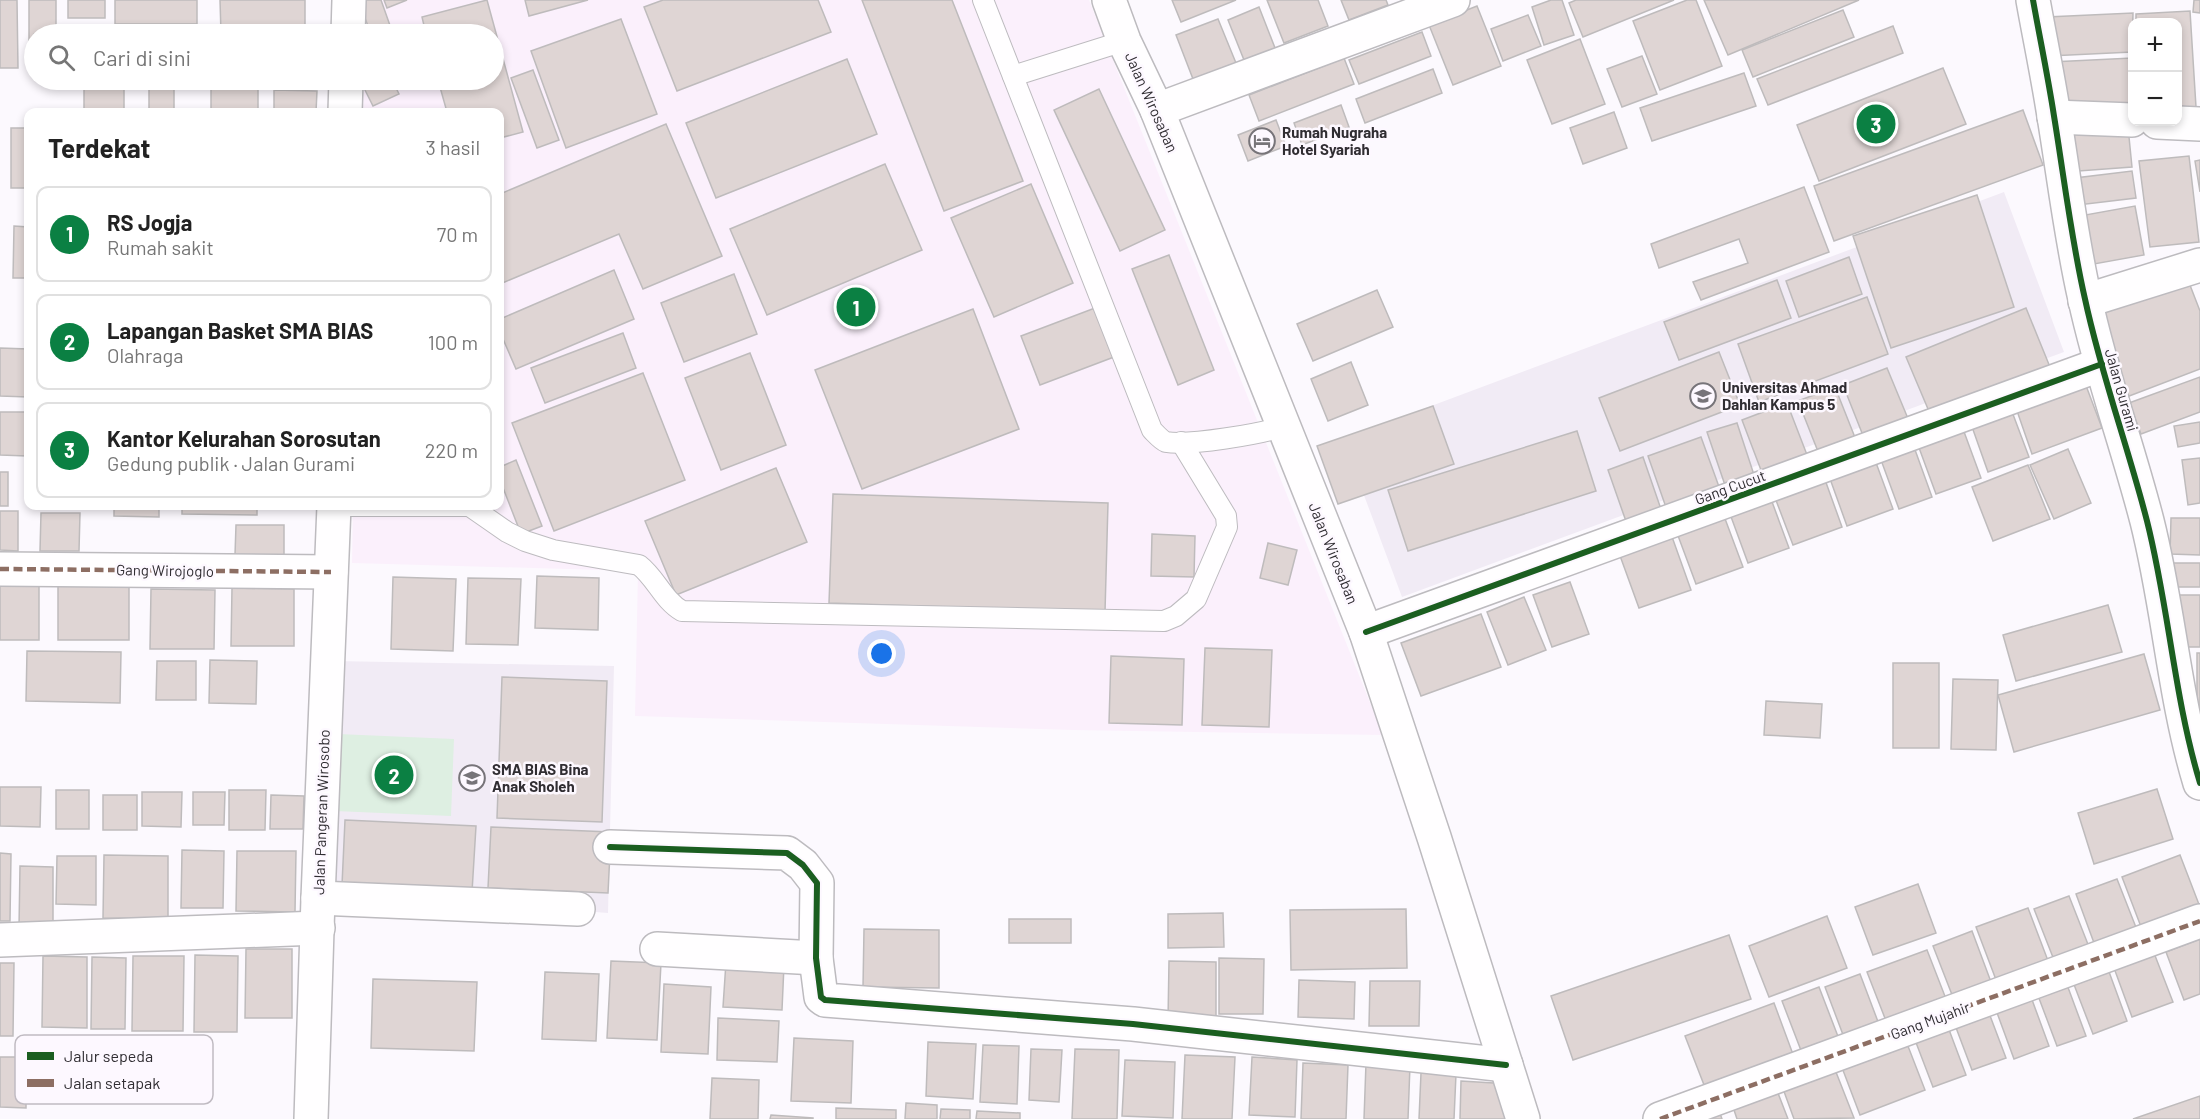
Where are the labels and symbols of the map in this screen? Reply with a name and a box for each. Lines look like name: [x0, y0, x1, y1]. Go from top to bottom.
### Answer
street label: Jalan Wirosaban: [1122, 49, 1182, 155]
pin: 3: [1856, 102, 1896, 146]
place label: Rumah Nugraha Hotel Syariah: [1282, 123, 1387, 158]
hotel icon: Rumah Nugraha Hotel Syariah: [1247, 126, 1277, 156]
pin: 1: [836, 284, 876, 330]
street label: Jalan Gurami: [2102, 347, 2142, 433]
place label: Universitas Ahmad Dahlan Kampus 5: [1722, 378, 1847, 413]
school or university icon: Universitas Ahmad Dahlan Kampus 5: [1688, 381, 1718, 411]
street label: Gang Cucut: [1692, 466, 1768, 508]
street label: Jalan Wirosaban: [1305, 500, 1363, 606]
street label: Gang Wirojoglo: [116, 560, 214, 580]
your location: [867, 639, 896, 668]
street label: Jalan Pangeran Wirosobo: [309, 729, 333, 895]
pin: 2: [374, 752, 414, 798]
place label: SMA BIAS Bina Anak Sholeh: [492, 760, 589, 795]
school or university icon: SMA BIAS Bina Anak Sholeh: [457, 763, 487, 793]
street label: Gang Mujahir: [1888, 997, 1973, 1043]
legend: [15, 1035, 213, 1104]
text: Jalur sepeda: [64, 1046, 153, 1065]
text: Jalan setapak: [64, 1073, 160, 1092]

